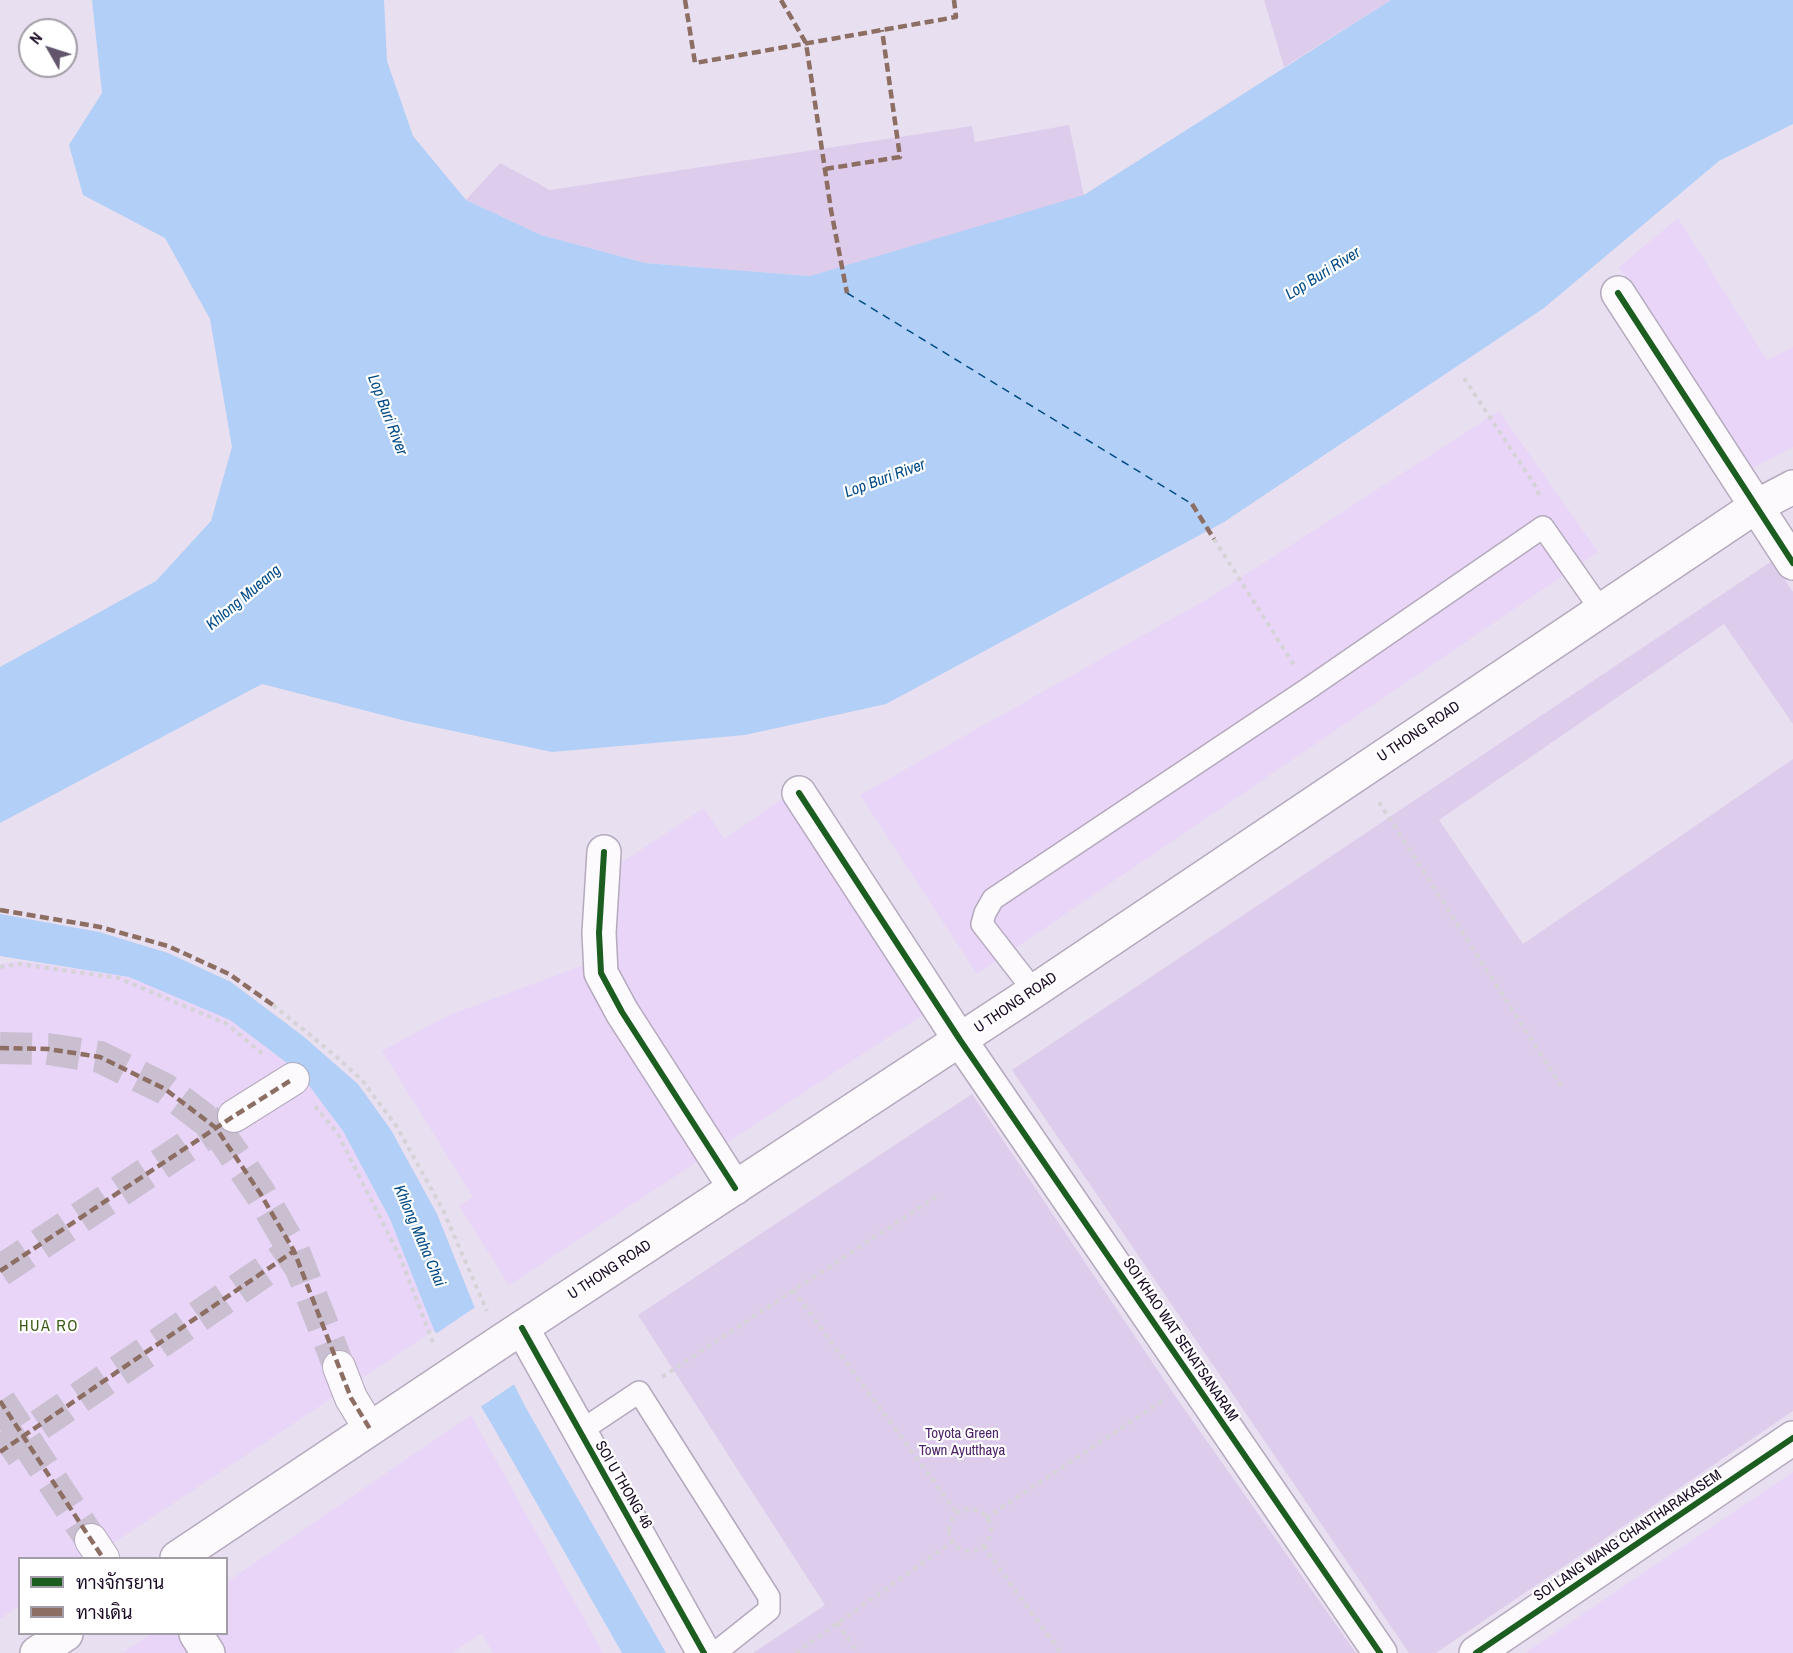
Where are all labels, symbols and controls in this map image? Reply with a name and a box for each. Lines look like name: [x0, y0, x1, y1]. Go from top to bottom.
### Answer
north arrow: [18, 18, 78, 78]
text: N: [24, 27, 47, 49]
water label: Lop Buri River: [1282, 243, 1364, 305]
water label: Lop Buri River: [363, 372, 411, 458]
water label: Lop Buri River: [842, 456, 928, 502]
water label: Khlong Mueang: [203, 561, 285, 635]
street label: U THONG ROAD: [1374, 698, 1464, 766]
street label: U THONG ROAD: [971, 969, 1061, 1037]
water label: Khlong Maha Chai: [389, 1182, 449, 1290]
street label: U THONG ROAD: [565, 1236, 655, 1304]
street label: SOI KHAO WAT SENATSANARAM: [1119, 1255, 1241, 1425]
district label: HUA RO: [19, 1317, 79, 1337]
park label: Toyota Green Town Ayutthaya: [919, 1425, 1005, 1460]
street label: SOI U THONG 46: [591, 1438, 655, 1532]
street label: SOI LANG WANG CHANTHARAKASEM: [1531, 1466, 1725, 1606]
legend: [18, 1557, 228, 1635]
text: ทางจักรยาน: [76, 1570, 164, 1595]
text: ทางเดิน: [76, 1600, 132, 1625]

